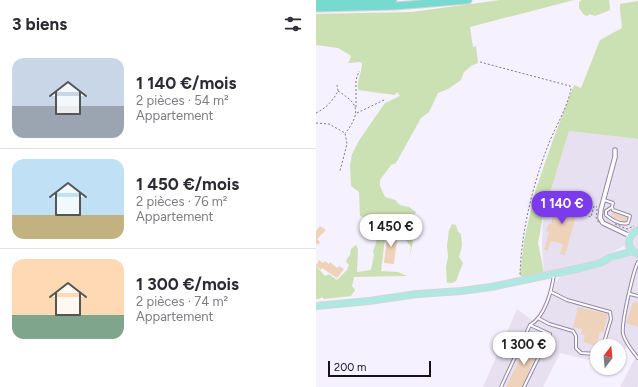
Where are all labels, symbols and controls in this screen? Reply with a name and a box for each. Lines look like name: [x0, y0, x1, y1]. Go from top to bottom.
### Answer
icon: filters: [282, 13, 304, 35]
text: 3 biens: [12, 14, 67, 34]
text: 1 140 €/mois: [136, 73, 236, 93]
icon: home: [44, 74, 92, 122]
text: 2 pièces · 54 m²: [136, 93, 229, 108]
text: Appartement: [136, 108, 214, 123]
text: 1 450 €/mois: [136, 174, 239, 194]
icon: home: [44, 175, 92, 223]
pin: 1 140 €: [525, 191, 599, 225]
text: 2 pièces · 76 m²: [136, 194, 228, 209]
text: 1 140 €: [541, 196, 583, 211]
text: Appartement: [136, 209, 214, 224]
pin: 1 450 €: [354, 214, 428, 248]
text: 1 450 €: [369, 219, 413, 234]
text: 1 300 €/mois: [136, 274, 239, 294]
icon: home: [44, 275, 92, 323]
text: 2 pièces · 74 m²: [136, 294, 228, 309]
text: Appartement: [136, 309, 214, 324]
pin: 1 300 €: [487, 332, 561, 366]
text: 1 300 €: [502, 337, 546, 352]
north arrow: [590, 339, 626, 375]
map controls: [590, 339, 626, 375]
scale bar: [328, 359, 431, 378]
text: 200 m: [334, 361, 366, 374]

